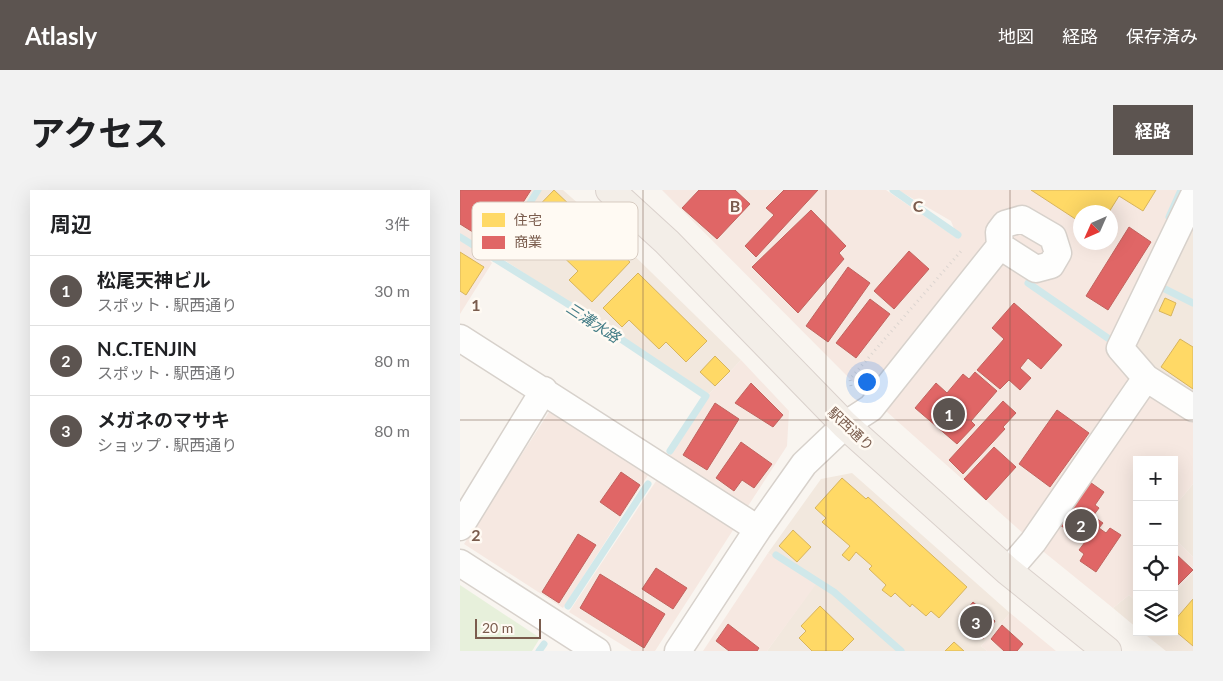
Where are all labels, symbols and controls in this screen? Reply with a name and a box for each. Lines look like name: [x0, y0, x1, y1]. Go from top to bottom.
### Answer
text: Atlasly: [25, 21, 97, 50]
text: 地図: [998, 25, 1034, 47]
text: 経路: [1062, 25, 1098, 47]
text: 保存済み: [1126, 25, 1198, 47]
button: 経路: [1113, 105, 1193, 155]
text: アクセス: [30, 111, 168, 153]
text: B: [730, 196, 740, 215]
text: C: [913, 196, 924, 215]
legend: [472, 202, 638, 260]
north arrow: [1073, 205, 1118, 250]
text: 周辺: [50, 211, 92, 236]
text: 住宅: [514, 211, 542, 228]
text: 3件: [385, 214, 410, 233]
text: 商業: [514, 233, 542, 250]
text: 松尾天神ビル: [97, 268, 211, 291]
text: 1: [61, 281, 71, 300]
text: 30 m: [374, 281, 410, 300]
text: スポット · 駅西通り: [97, 295, 237, 314]
text: 1: [471, 295, 481, 314]
water label: 三溝水路: [563, 298, 625, 347]
text: N.C.TENJIN: [97, 337, 197, 360]
text: 2: [61, 351, 71, 370]
text: 80 m: [374, 351, 410, 370]
text: スポット · 駅西通り: [97, 363, 237, 382]
your location: [854, 369, 880, 395]
pin: 1: [933, 395, 965, 433]
street label: 駅西通り: [825, 403, 878, 454]
text: メガネのマサキ: [97, 408, 230, 431]
text: 3: [61, 421, 71, 440]
text: 80 m: [374, 421, 410, 440]
text: ショップ · 駅西通り: [97, 435, 237, 454]
map controls: [1133, 456, 1178, 636]
button: +: [1133, 456, 1178, 501]
button: −: [1133, 501, 1178, 546]
pin: 2: [1065, 506, 1097, 544]
text: 2: [471, 525, 481, 544]
button: locate: [1133, 546, 1178, 591]
button: layers: [1133, 591, 1178, 636]
pin: 3: [960, 603, 992, 641]
scale bar: [475, 616, 541, 639]
text: 20 m: [482, 619, 513, 636]

